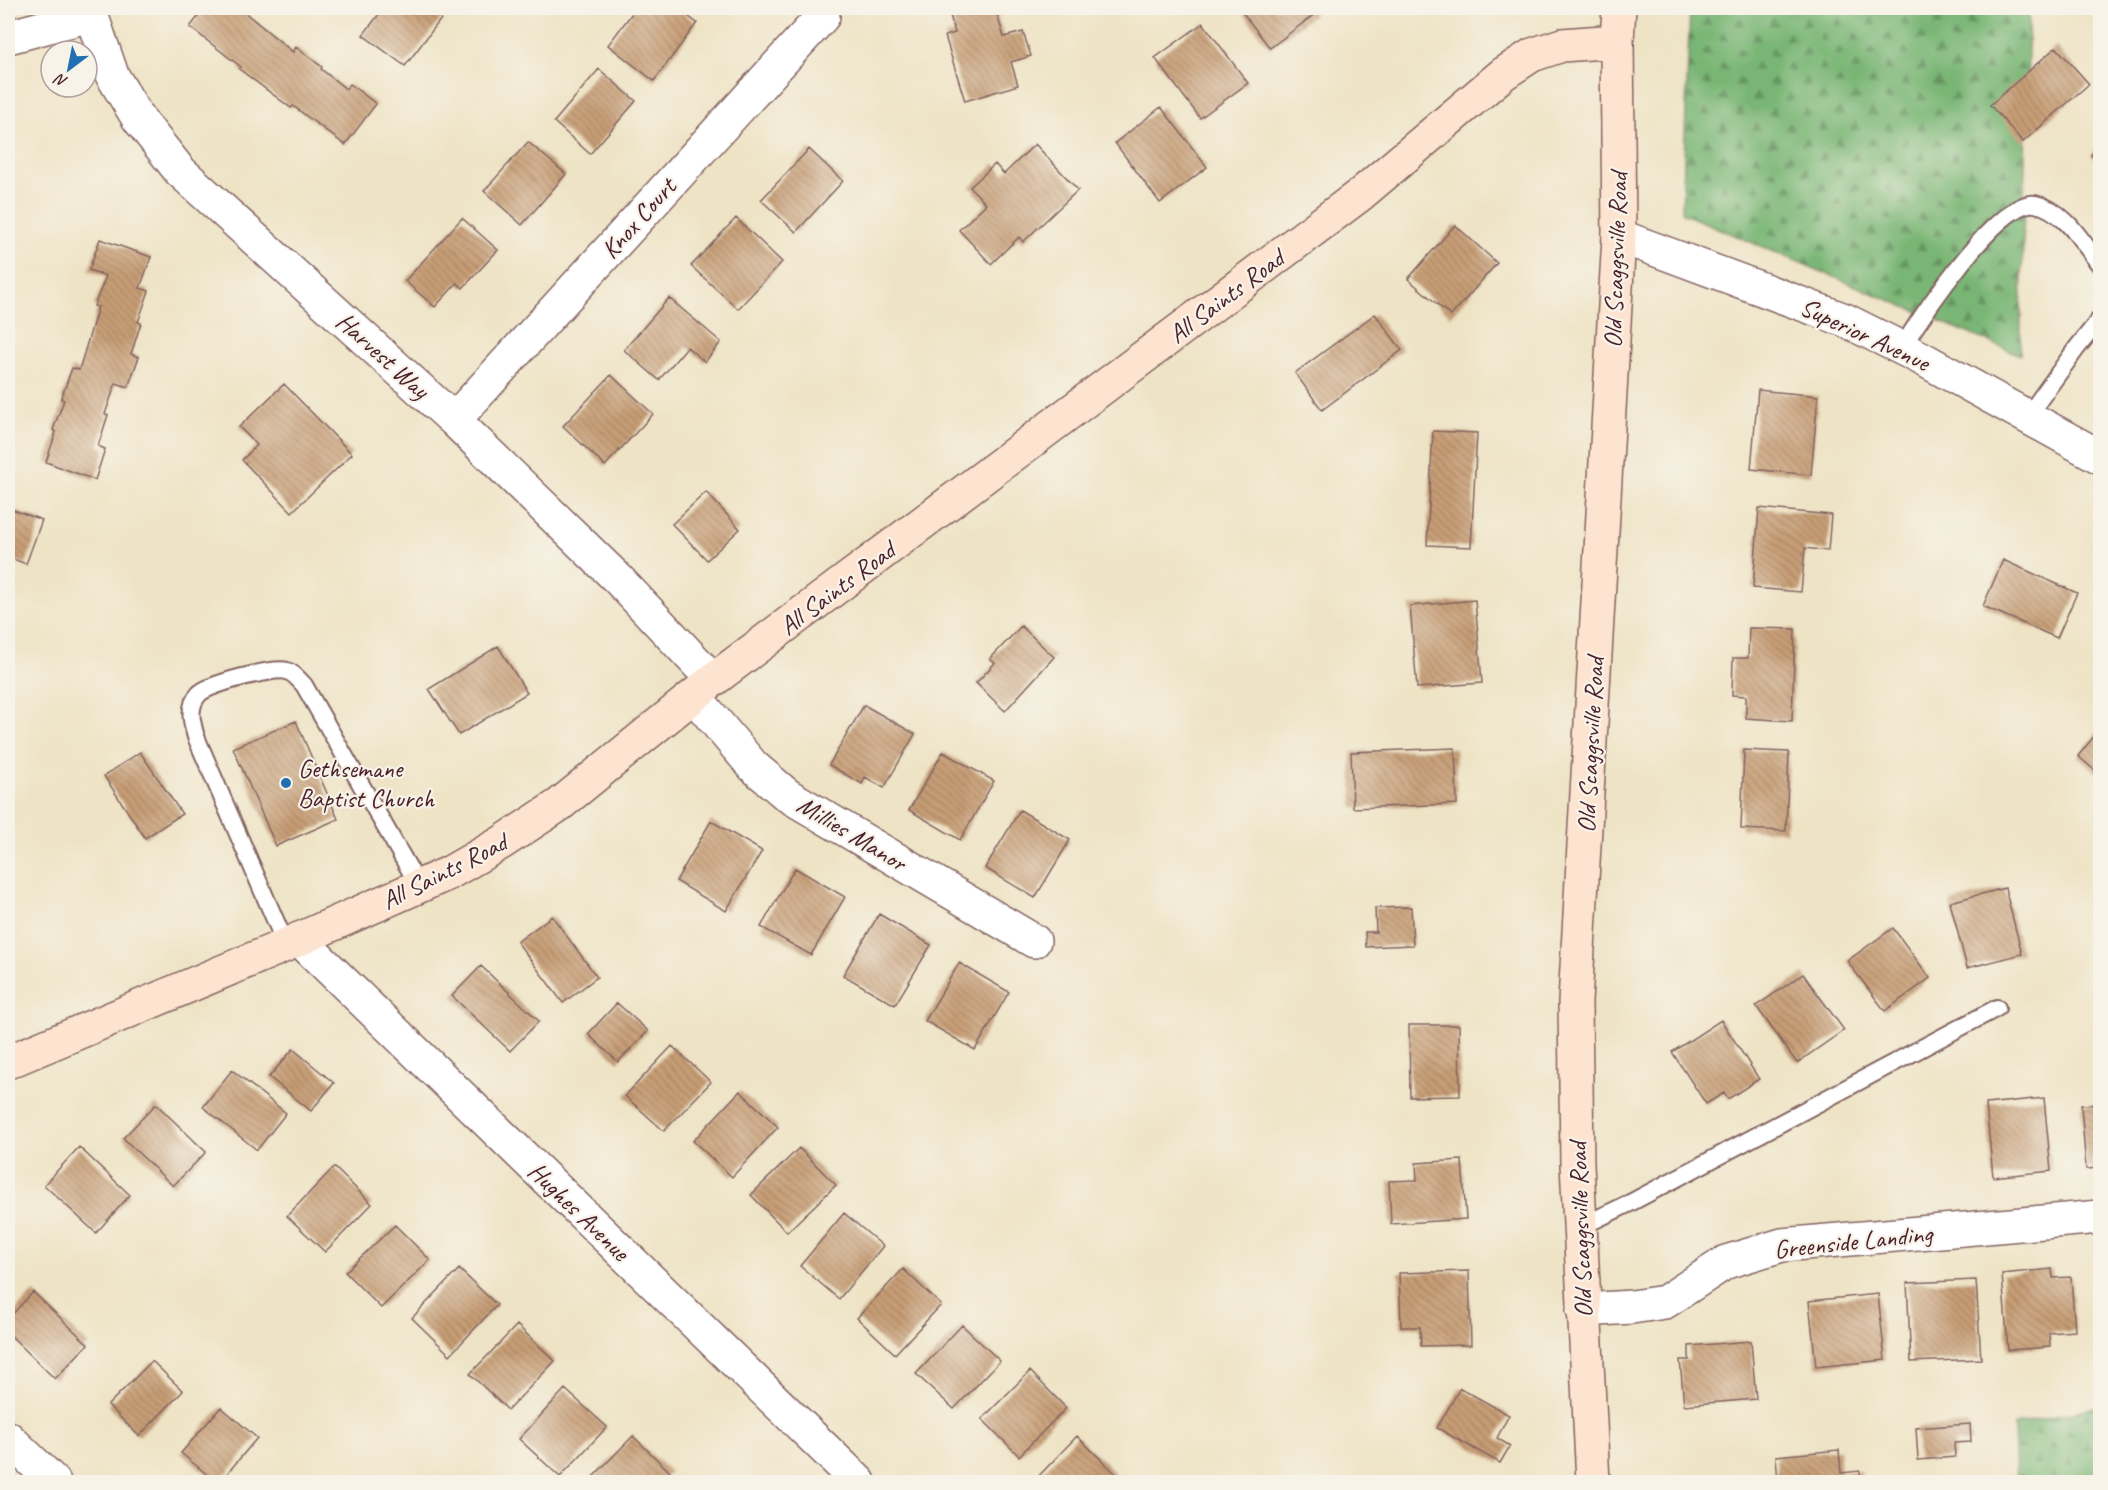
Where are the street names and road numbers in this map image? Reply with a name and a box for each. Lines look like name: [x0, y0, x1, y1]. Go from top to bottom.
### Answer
street label: Old Scaggsville Road: [1596, 168, 1635, 348]
street label: Knox Court: [594, 169, 685, 266]
street label: All Saints Road: [1162, 240, 1294, 351]
street label: Superior Avenue: [1795, 290, 1937, 380]
street label: Harvest Way: [329, 305, 438, 407]
street label: All Saints Road: [773, 532, 905, 643]
street label: Old Scaggsville Road: [1569, 653, 1612, 834]
street label: Millies Manor: [791, 788, 914, 880]
street label: All Saints Road: [376, 824, 516, 917]
street label: Old Scaggsville Road: [1561, 1138, 1600, 1318]
street label: Hughes Avenue: [521, 1155, 637, 1269]
street label: Greenside Landing: [1772, 1217, 1935, 1266]

